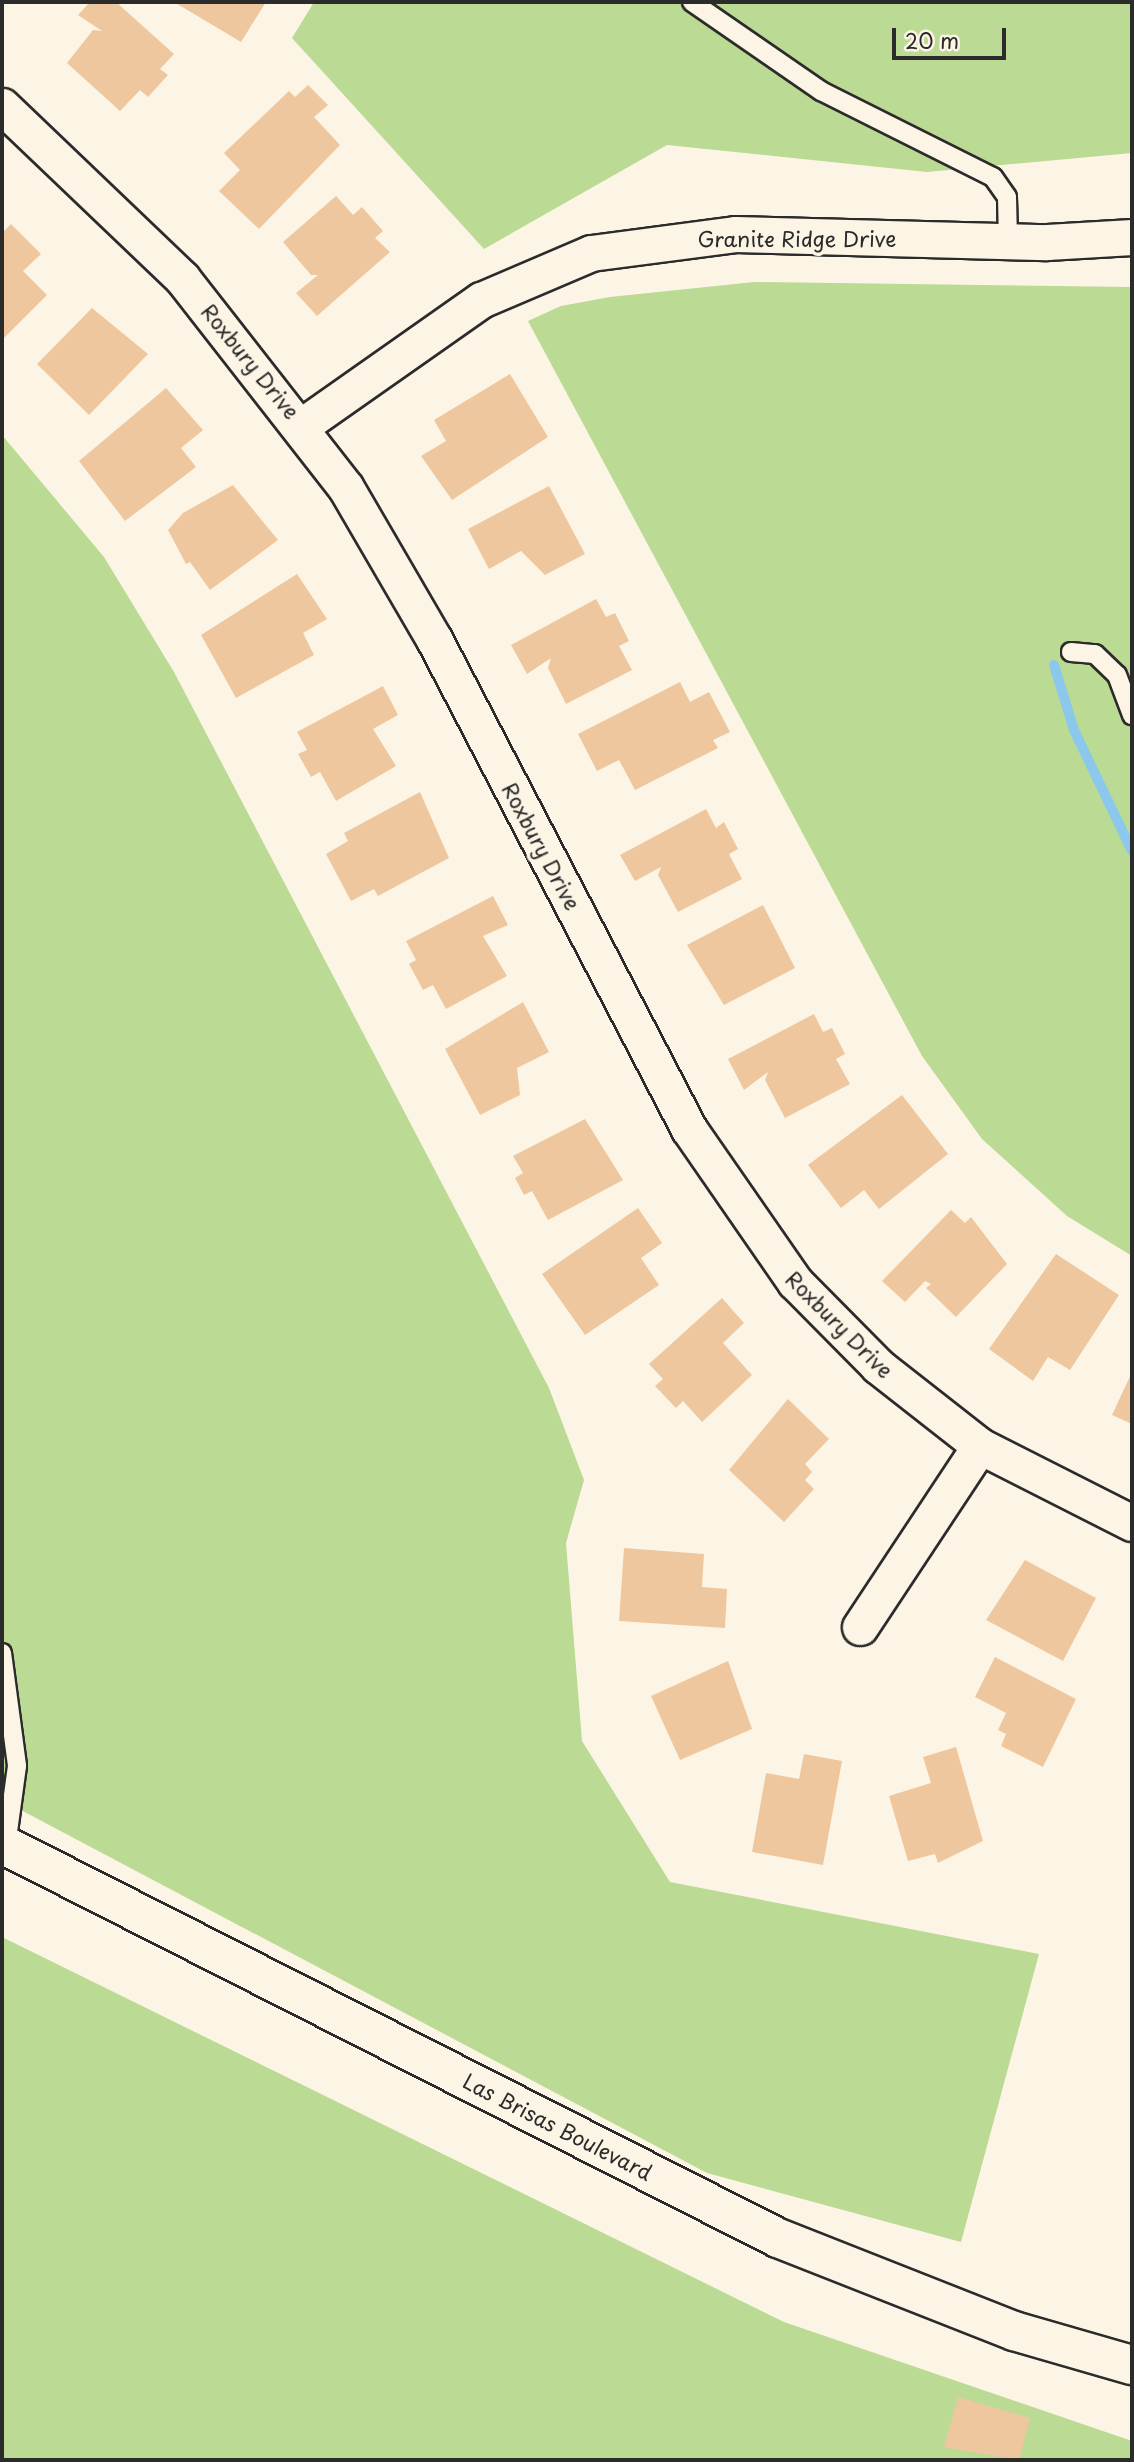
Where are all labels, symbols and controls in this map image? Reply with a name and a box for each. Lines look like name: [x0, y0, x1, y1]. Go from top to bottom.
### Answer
scale bar: [896, 14, 1010, 58]
text: 20 m: [905, 24, 959, 56]
street label: Granite Ridge Drive: [696, 225, 898, 251]
street label: Roxbury Drive: [196, 298, 306, 424]
street label: Roxbury Drive: [497, 777, 587, 915]
street label: Roxbury Drive: [781, 1265, 899, 1383]
street label: Las Brisas Boulevard: [458, 2067, 658, 2185]

